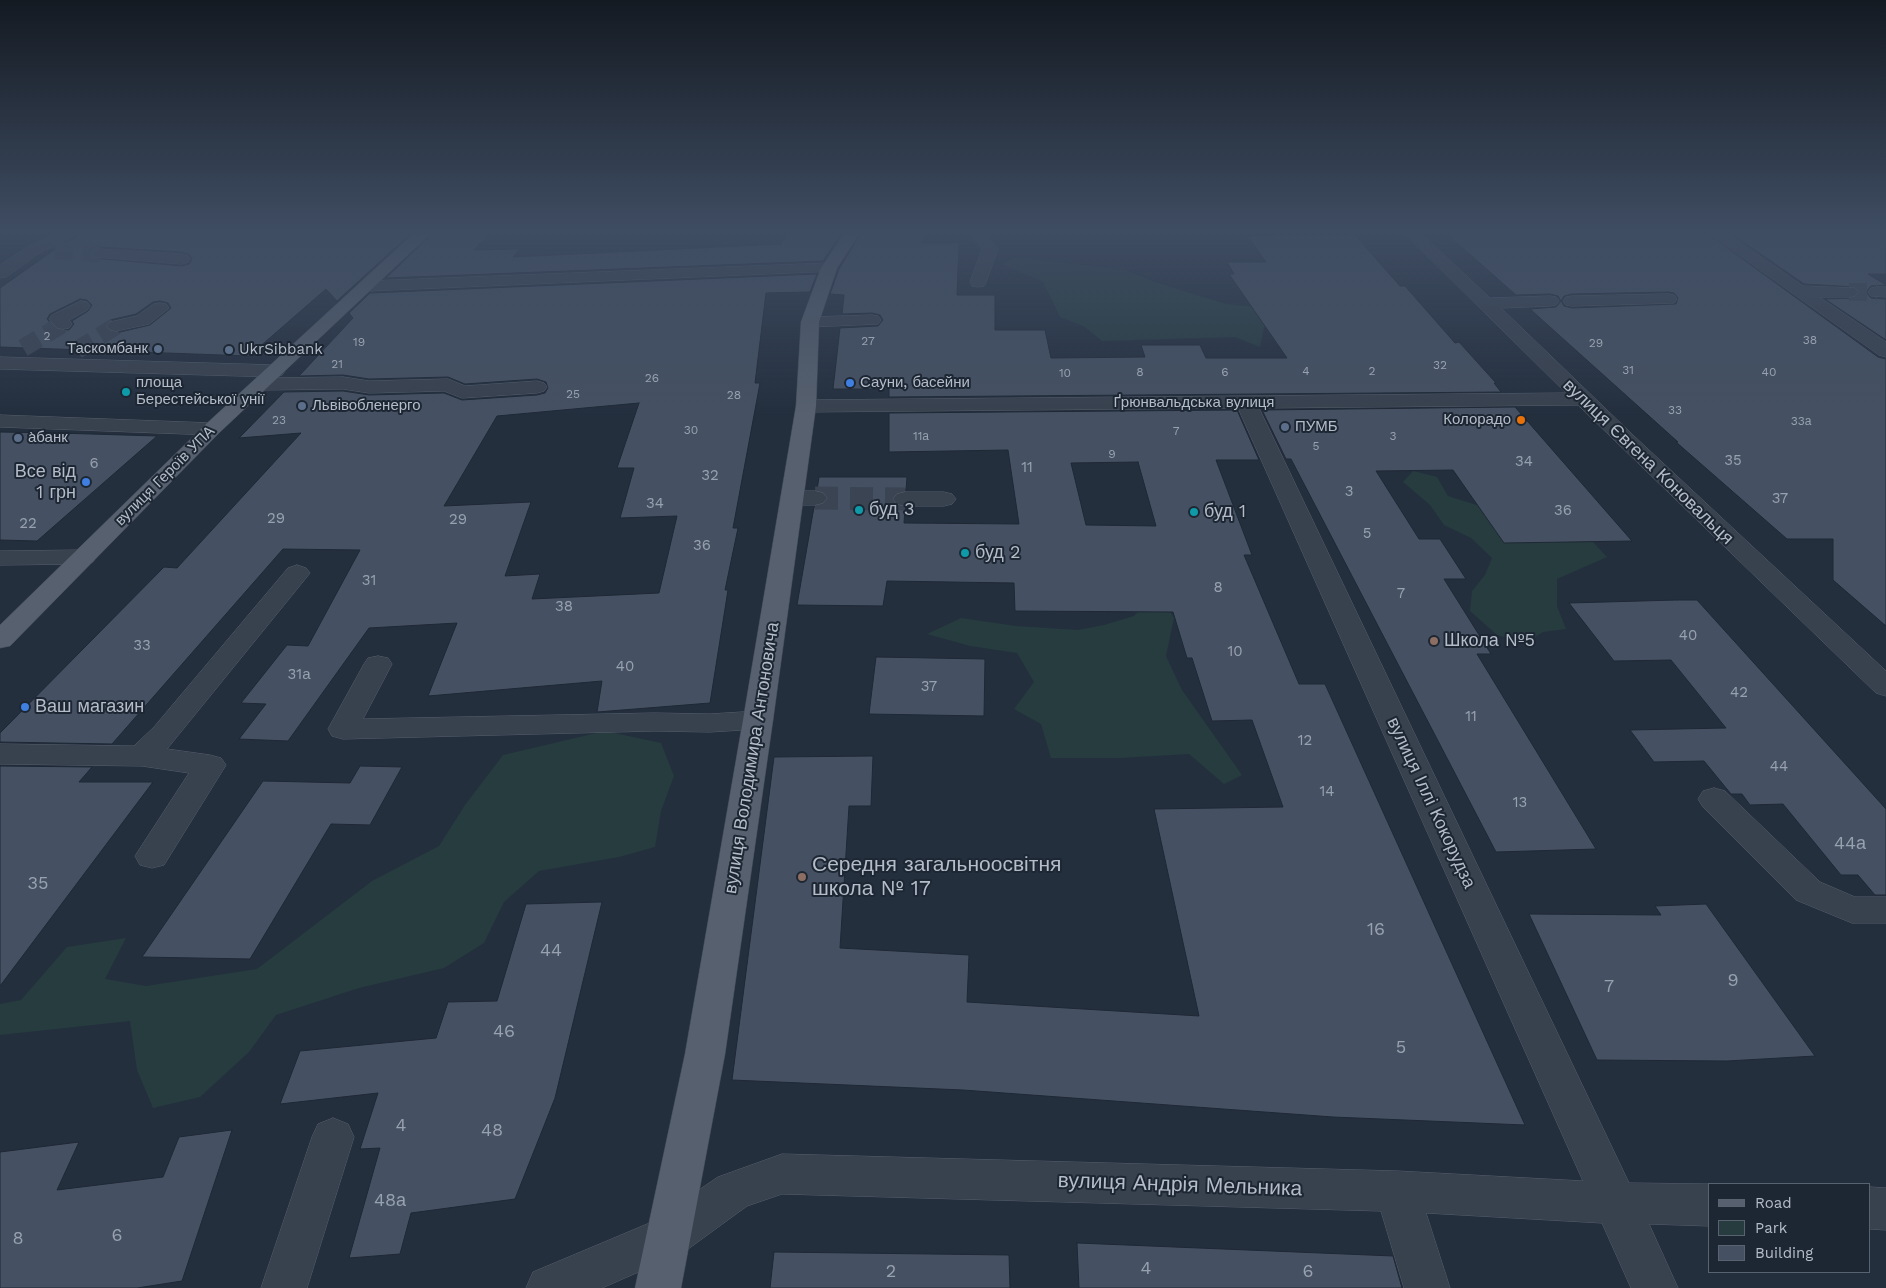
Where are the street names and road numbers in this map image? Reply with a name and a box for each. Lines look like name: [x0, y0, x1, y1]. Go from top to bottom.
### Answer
street label: вулиця Євгена Коновальця: [1558, 375, 1738, 549]
street label: Ґрюнвальдська вулиця: [1114, 394, 1274, 412]
street label: вулиця Героїв УПА: [111, 422, 219, 530]
street label: вулиця Володимира Антоновича: [720, 621, 784, 895]
street label: вулиця Іллі Кокорудза: [1382, 714, 1480, 892]
street label: вулиця Андрія Мельника: [1057, 1168, 1303, 1202]

